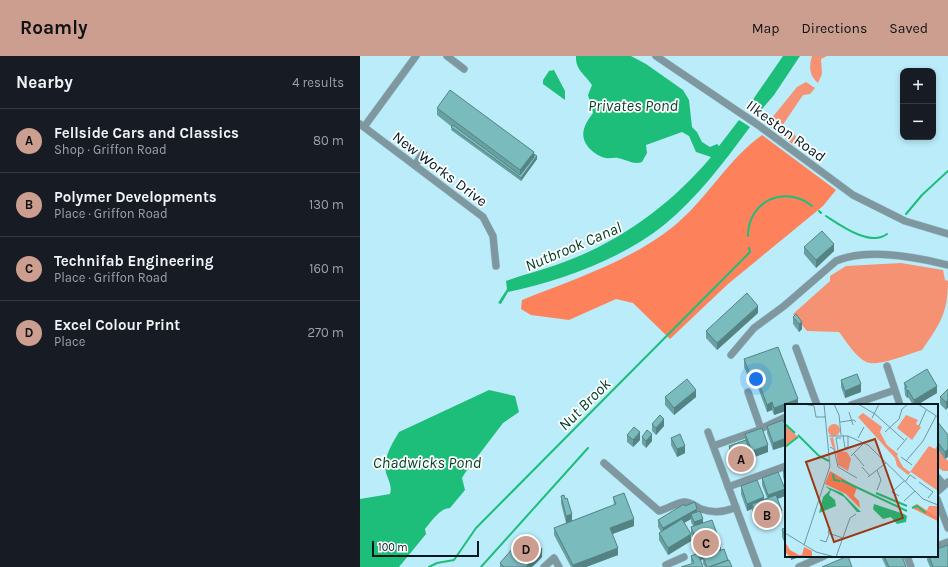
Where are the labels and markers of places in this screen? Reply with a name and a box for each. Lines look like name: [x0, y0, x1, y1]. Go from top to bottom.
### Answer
pin: A: [728, 444, 754, 474]
pin: B: [754, 500, 780, 530]
pin: C: [693, 528, 719, 558]
pin: D: [513, 534, 539, 564]

